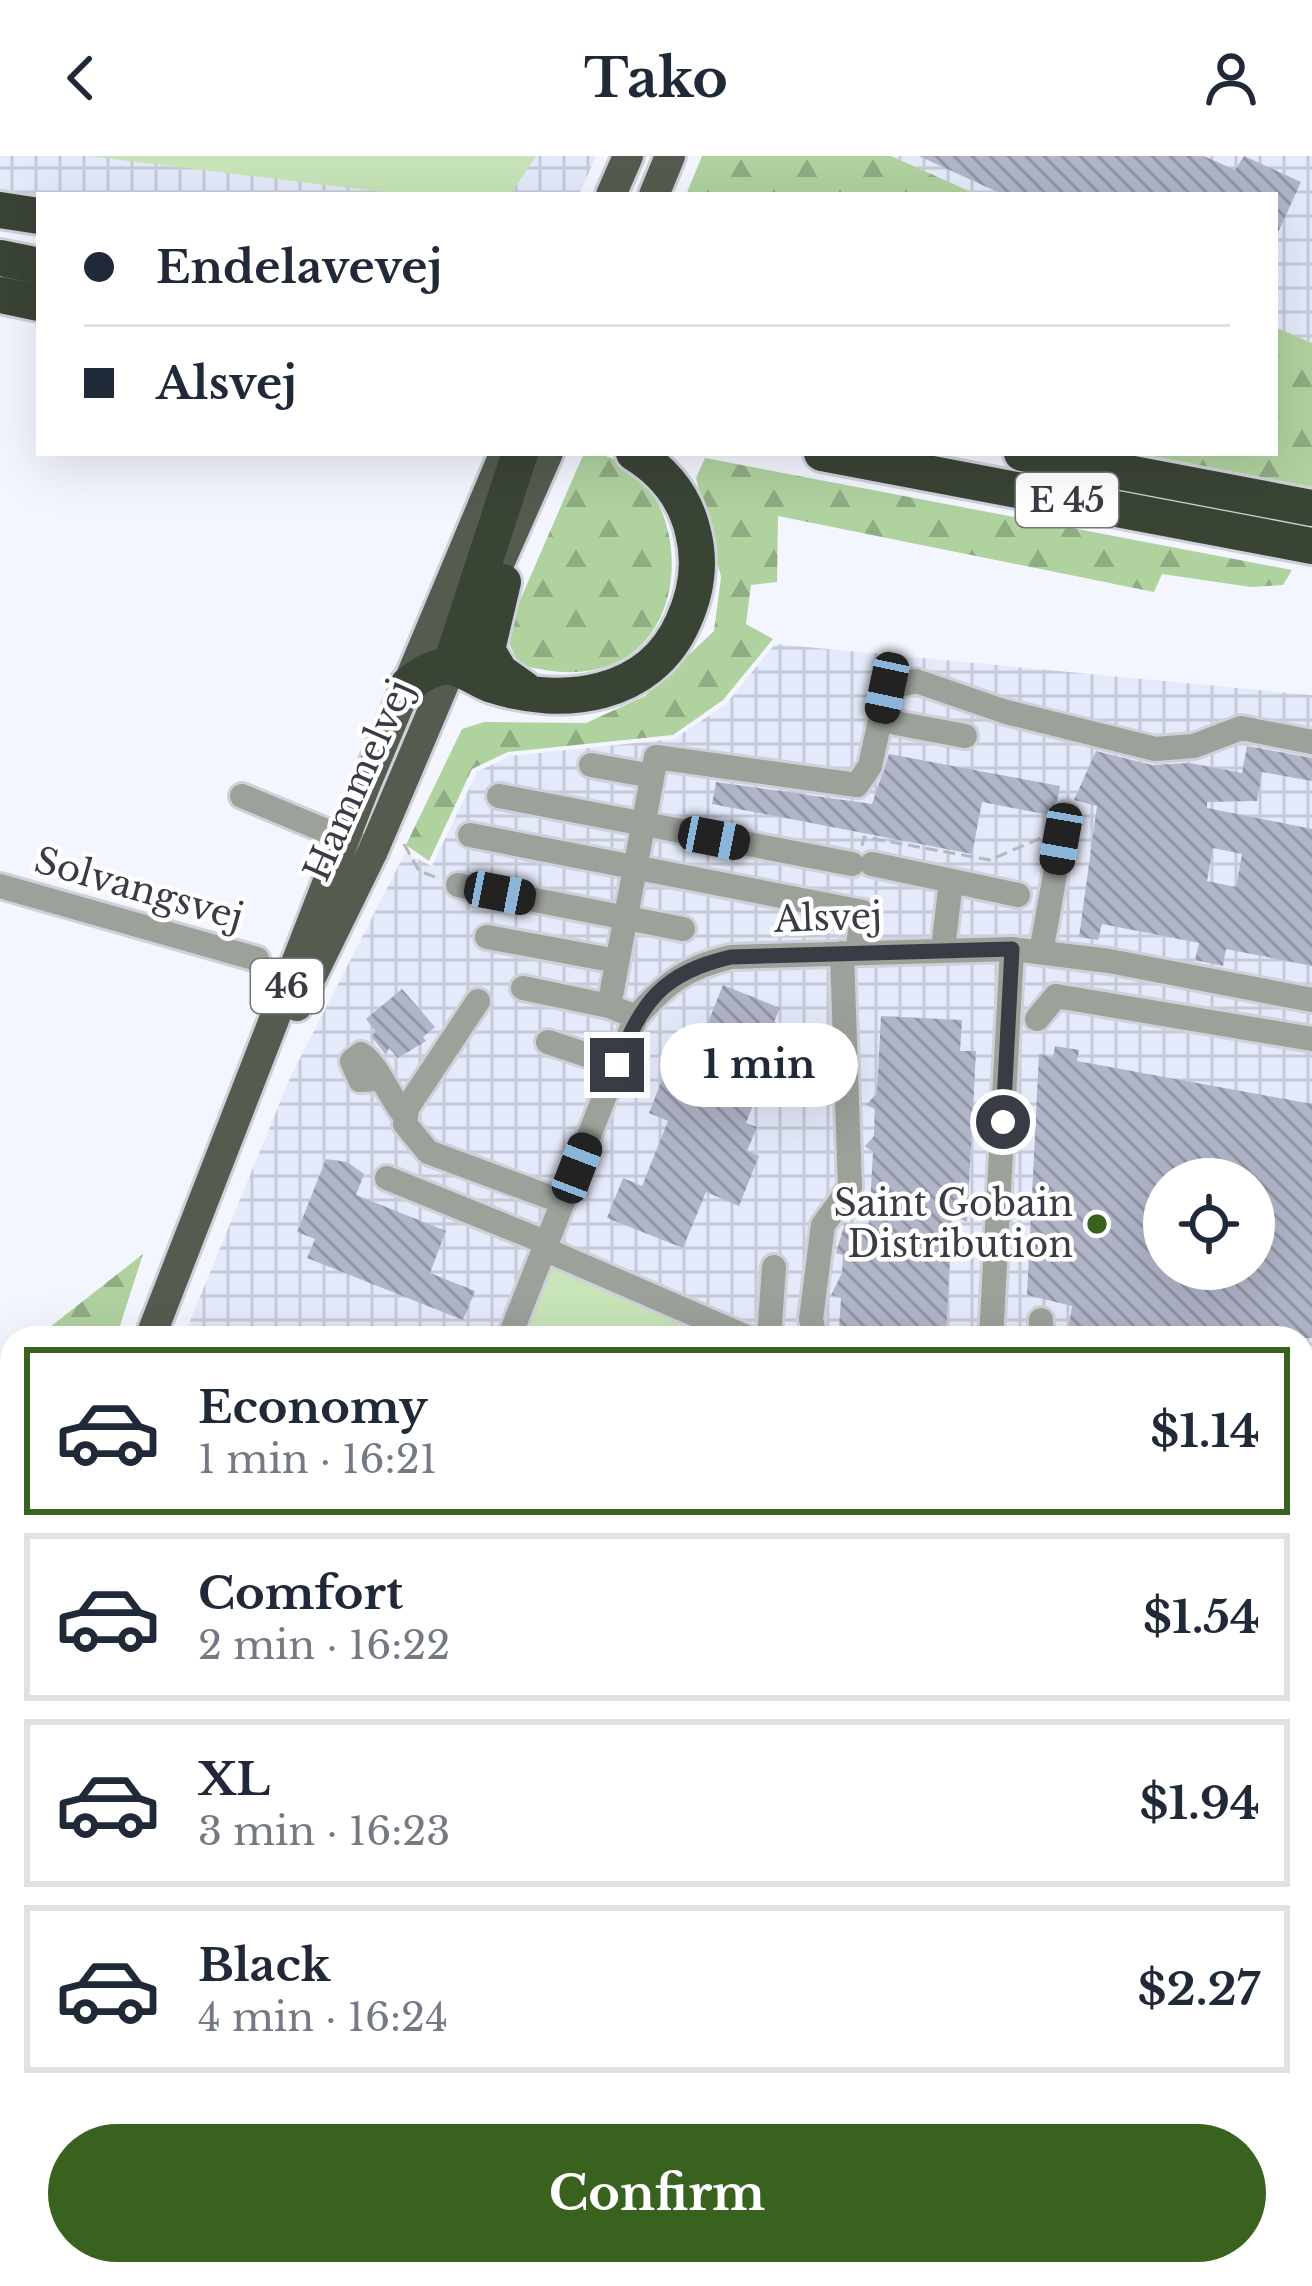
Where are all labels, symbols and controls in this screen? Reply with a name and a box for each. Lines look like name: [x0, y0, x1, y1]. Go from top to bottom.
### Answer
icon: back: [48, 45, 114, 111]
text: Tako: [584, 45, 728, 112]
icon: person: [1198, 45, 1264, 111]
text: Endelavevej: [156, 239, 443, 295]
text: Alsvej: [156, 355, 297, 411]
road number: E 45: [1016, 473, 1118, 527]
car: [862, 649, 912, 727]
street label: Hammelvej: [294, 673, 423, 888]
car: [1037, 800, 1085, 878]
car: [675, 813, 753, 863]
street label: Solvangsvej: [29, 837, 248, 940]
car: [461, 868, 539, 918]
street label: Alsvej: [772, 893, 883, 942]
road number: 46: [251, 959, 323, 1013]
callout: 1 min: [659, 1023, 857, 1107]
route end: [590, 1038, 644, 1092]
text: 1 min: [703, 1040, 815, 1089]
route start: [976, 1095, 1030, 1149]
car: [547, 1128, 607, 1208]
map controls: [1143, 1158, 1275, 1290]
button: locate: [1143, 1158, 1275, 1290]
place label: Saint Gobain Distribution: [833, 1181, 1073, 1267]
marker: Saint Gobain Distribution: [1084, 1211, 1110, 1237]
icon: car: [54, 1377, 162, 1485]
text: Economy: [198, 1379, 428, 1435]
text: $1.14: [1150, 1403, 1260, 1459]
text: 1 min · 16:21: [198, 1435, 437, 1484]
icon: car: [54, 1563, 162, 1671]
text: Comfort: [198, 1565, 403, 1621]
text: $1.54: [1143, 1589, 1260, 1645]
text: 2 min · 16:22: [198, 1621, 450, 1670]
icon: car: [54, 1749, 162, 1857]
text: XL: [198, 1751, 270, 1807]
text: $1.94: [1139, 1775, 1260, 1831]
text: 3 min · 16:23: [198, 1807, 450, 1856]
icon: car: [54, 1935, 162, 2043]
text: Black: [198, 1937, 331, 1993]
text: $2.27: [1138, 1961, 1260, 2017]
text: 4 min · 16:24: [198, 1993, 448, 2042]
button: Confirm: [48, 2124, 1266, 2262]

